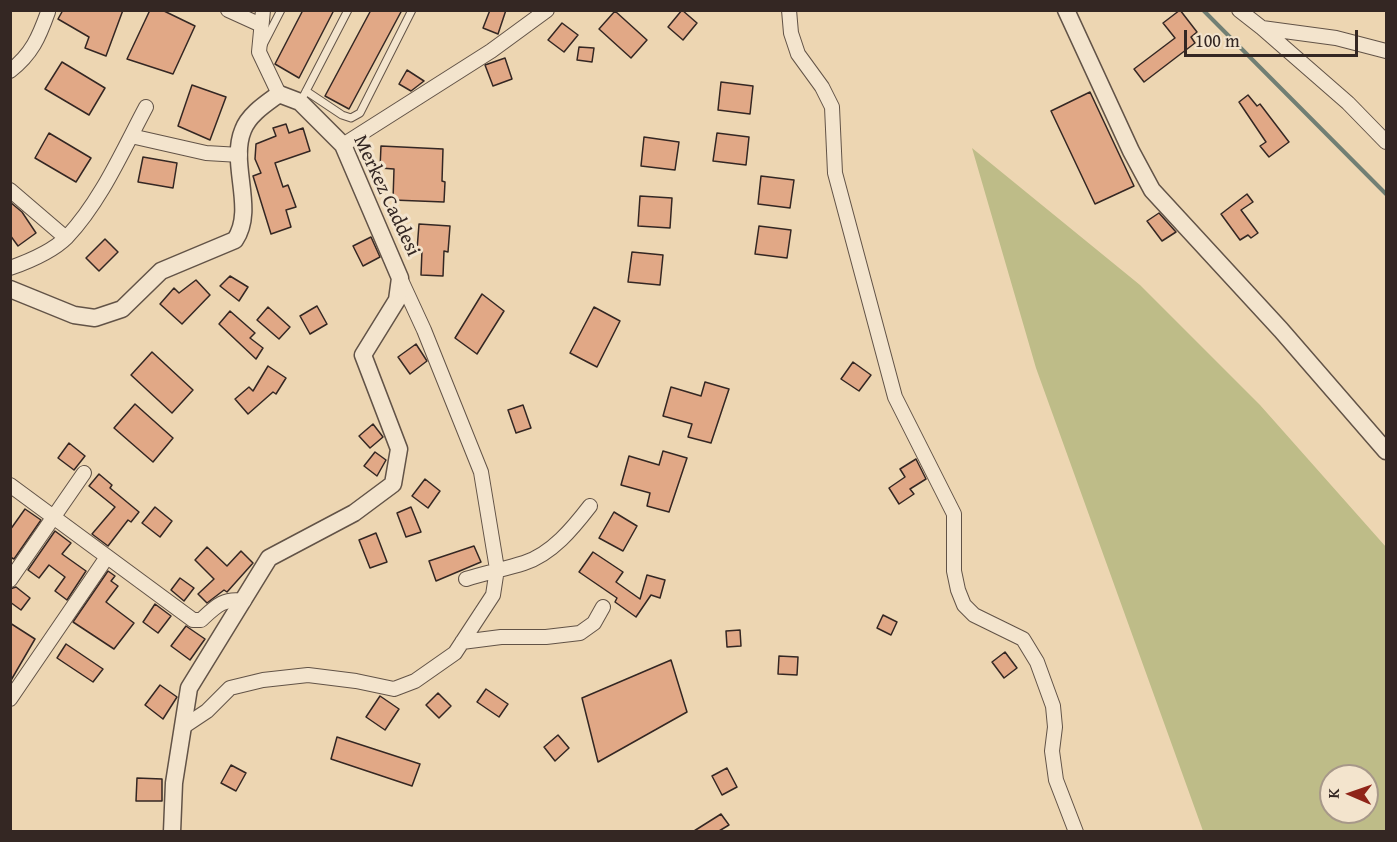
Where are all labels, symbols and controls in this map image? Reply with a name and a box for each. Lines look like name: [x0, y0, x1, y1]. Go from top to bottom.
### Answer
scale bar: [1187, 18, 1361, 56]
text: 100 m: [1195, 27, 1240, 54]
street label: Merkez Caddesi: [347, 132, 425, 260]
north arrow: [1319, 764, 1379, 824]
text: K: [1321, 788, 1345, 799]

